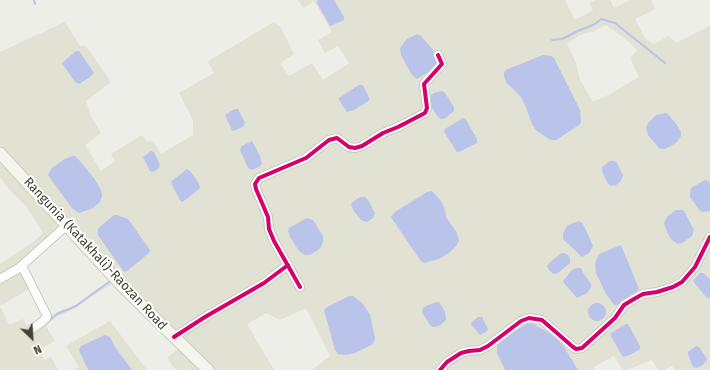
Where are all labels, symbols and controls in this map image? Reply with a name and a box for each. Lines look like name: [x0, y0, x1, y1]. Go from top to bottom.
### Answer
street label: Rangunia (Katakhali)-Raozan Road: [20, 174, 170, 334]
north arrow: [12, 318, 52, 358]
text: N: [31, 342, 43, 357]

